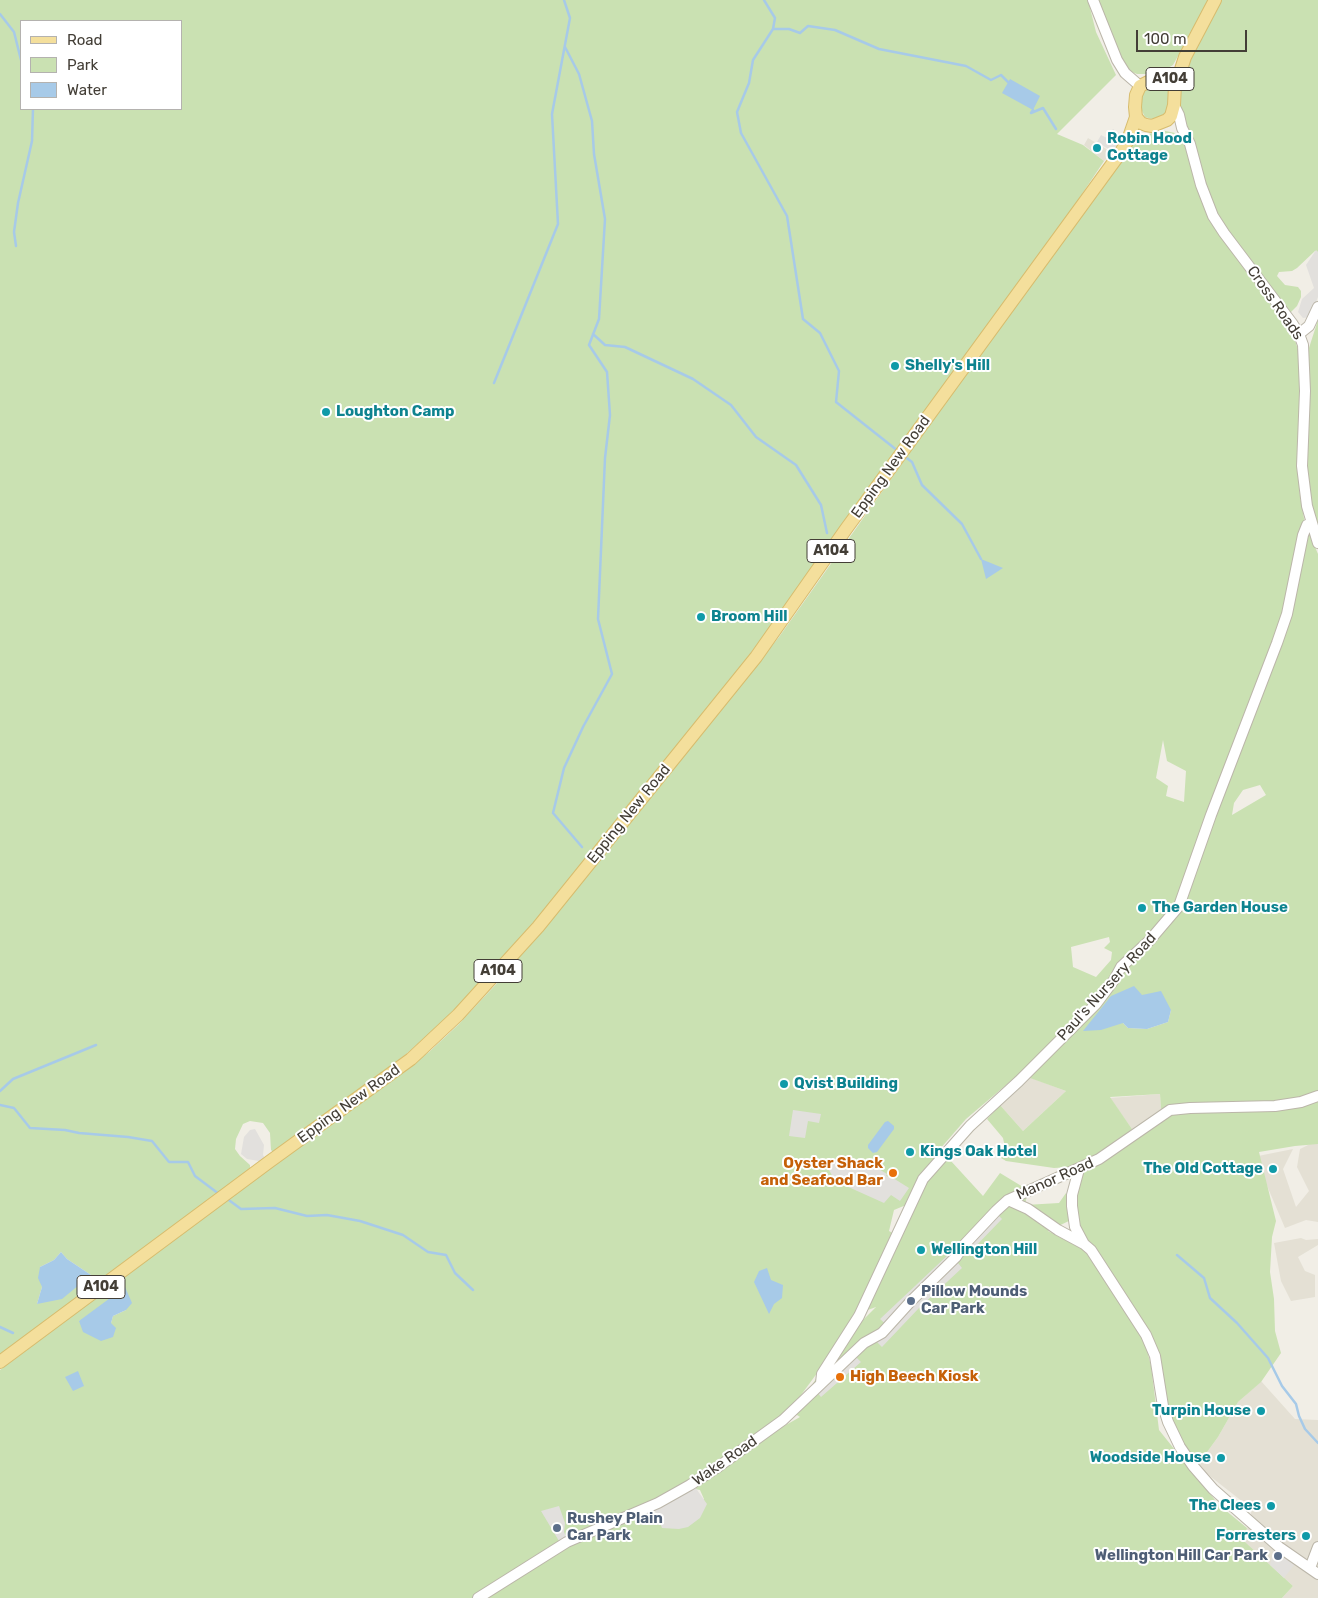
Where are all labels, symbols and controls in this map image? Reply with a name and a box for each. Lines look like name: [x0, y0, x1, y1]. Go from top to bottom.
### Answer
legend: [20, 20, 182, 110]
scale bar: [1138, 20, 1249, 52]
text: 100 m: [1144, 30, 1186, 48]
text: Road: [67, 31, 103, 49]
text: Park: [67, 56, 98, 74]
road number: A104: [1146, 68, 1194, 90]
text: Water: [67, 81, 107, 99]
place label: Robin Hood Cottage: [1107, 130, 1192, 165]
marker: Robin Hood Cottage: [1091, 142, 1103, 154]
street label: Cross Roads: [1243, 262, 1307, 344]
place label: Shelly's Hill: [905, 357, 990, 375]
marker: Shelly's Hill: [889, 360, 901, 372]
place label: Loughton Camp: [336, 403, 454, 421]
marker: Loughton Camp: [320, 406, 332, 418]
street label: Epping New Road: [848, 412, 934, 522]
road number: A104: [807, 540, 855, 562]
place label: Broom Hill: [711, 608, 788, 626]
marker: Broom Hill: [695, 611, 707, 623]
street label: Epping New Road: [584, 761, 674, 867]
place label: The Garden House: [1152, 899, 1288, 917]
marker: The Garden House: [1136, 902, 1148, 914]
street label: Paul's Nursery Road: [1054, 929, 1160, 1045]
road number: A104: [474, 959, 522, 982]
street label: Epping New Road: [294, 1061, 404, 1147]
place label: Qvist Building: [794, 1075, 898, 1093]
marker: Qvist Building: [778, 1078, 790, 1090]
place label: Kings Oak Hotel: [920, 1143, 1037, 1161]
marker: Kings Oak Hotel: [904, 1146, 916, 1158]
street label: Manor Road: [1014, 1154, 1096, 1204]
place label: Oyster Shack and Seafood Bar: [760, 1155, 883, 1190]
place label: The Old Cottage: [1143, 1160, 1263, 1178]
marker: The Old Cottage: [1267, 1163, 1279, 1175]
marker: Oyster Shack and Seafood Bar: [887, 1167, 899, 1179]
place label: Wellington Hill: [931, 1241, 1037, 1259]
marker: Wellington Hill: [915, 1244, 927, 1256]
road number: A104: [77, 1275, 125, 1298]
place label: Pillow Mounds Car Park: [921, 1283, 1027, 1318]
marker: Pillow Mounds Car Park: [905, 1295, 917, 1307]
place label: High Beech Kiosk: [850, 1368, 979, 1386]
marker: High Beech Kiosk: [834, 1371, 846, 1383]
place label: Turpin House: [1152, 1402, 1251, 1420]
marker: Turpin House: [1255, 1405, 1267, 1417]
street label: Wake Road: [689, 1432, 761, 1490]
place label: Woodside House: [1090, 1449, 1211, 1467]
marker: Woodside House: [1215, 1452, 1227, 1464]
place label: The Clees: [1189, 1497, 1261, 1515]
marker: The Clees: [1265, 1500, 1277, 1512]
place label: Rushey Plain Car Park: [567, 1510, 663, 1545]
marker: Rushey Plain Car Park: [551, 1522, 563, 1534]
place label: Forresters: [1216, 1527, 1296, 1545]
marker: Forresters: [1300, 1530, 1312, 1542]
place label: Wellington Hill Car Park: [1095, 1547, 1268, 1565]
marker: Wellington Hill Car Park: [1272, 1550, 1284, 1562]

